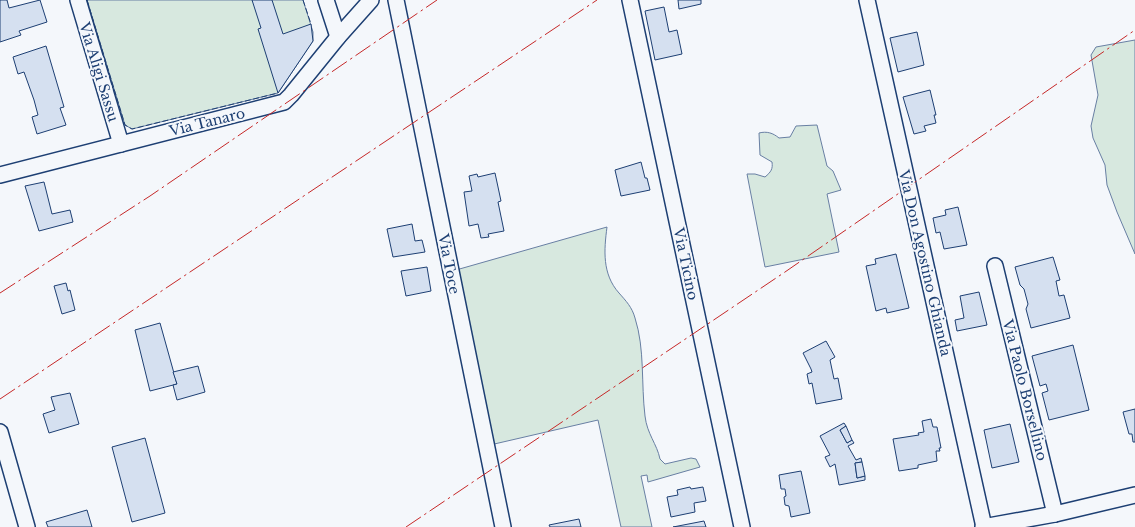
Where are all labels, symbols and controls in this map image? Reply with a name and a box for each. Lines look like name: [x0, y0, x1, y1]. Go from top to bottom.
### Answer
street label: Via Aligi Sassu: [75, 19, 123, 124]
street label: Via Tanaro: [166, 104, 247, 140]
street label: Via Don Agostino Ghianda: [895, 167, 955, 358]
street label: Via Ticino: [669, 225, 702, 302]
street label: Via Toce: [434, 231, 464, 296]
street label: Via Paolo Borsellino: [998, 317, 1051, 463]

